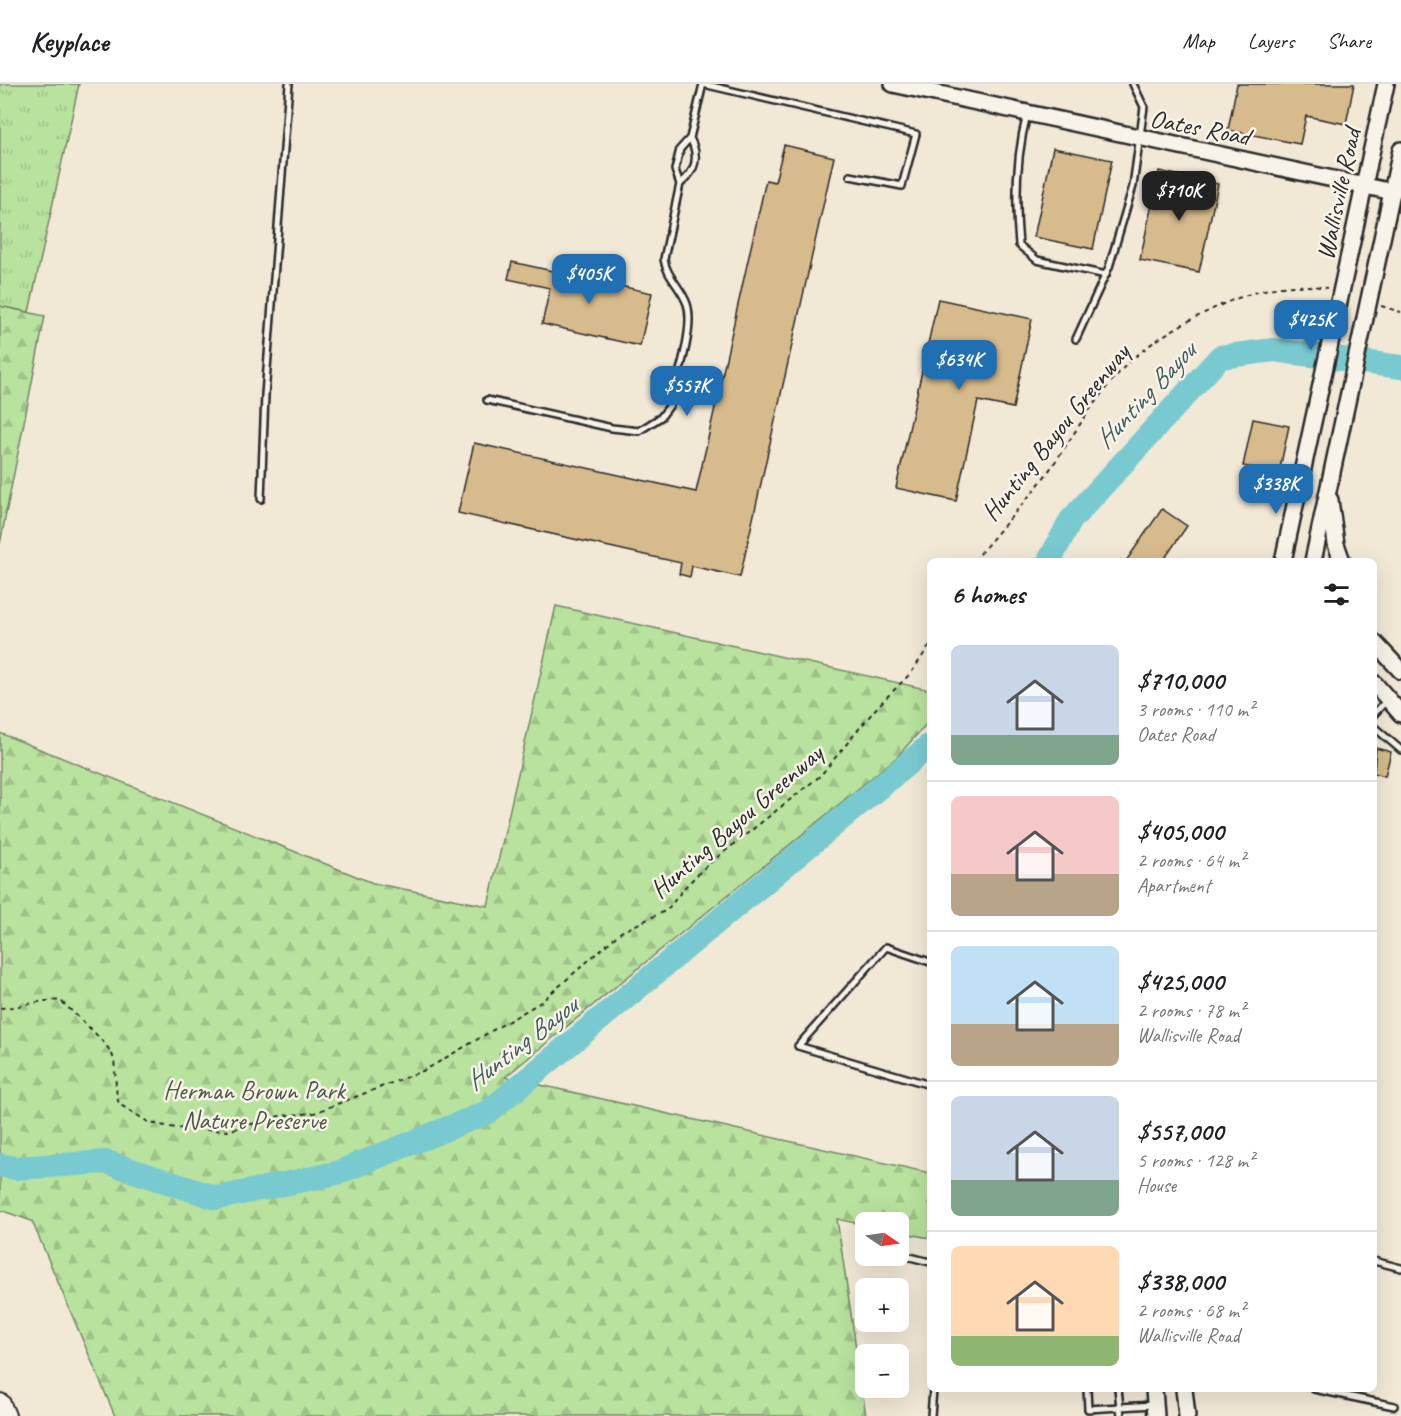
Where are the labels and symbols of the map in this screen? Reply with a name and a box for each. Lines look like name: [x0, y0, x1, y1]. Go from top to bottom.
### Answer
street label: Oates Road: [1147, 102, 1256, 154]
street label: Wallisville Road: [1308, 122, 1369, 263]
pin: $710K: [1137, 171, 1221, 222]
pin: $405K: [547, 254, 631, 305]
pin: $425K: [1269, 300, 1353, 351]
water label: Hunting Bayou: [1087, 332, 1206, 455]
street label: Hunting Bayou Greenway: [974, 335, 1138, 528]
pin: $634K: [917, 340, 1001, 391]
pin: $557K: [645, 366, 729, 417]
pin: $338K: [1234, 464, 1318, 515]
street label: Hunting Bayou Greenway: [643, 736, 831, 905]
water label: Hunting Bayou: [458, 986, 587, 1097]
park label: Herman Brown Park Nature Preserve: [163, 1074, 346, 1137]
north arrow: [855, 1212, 909, 1266]

